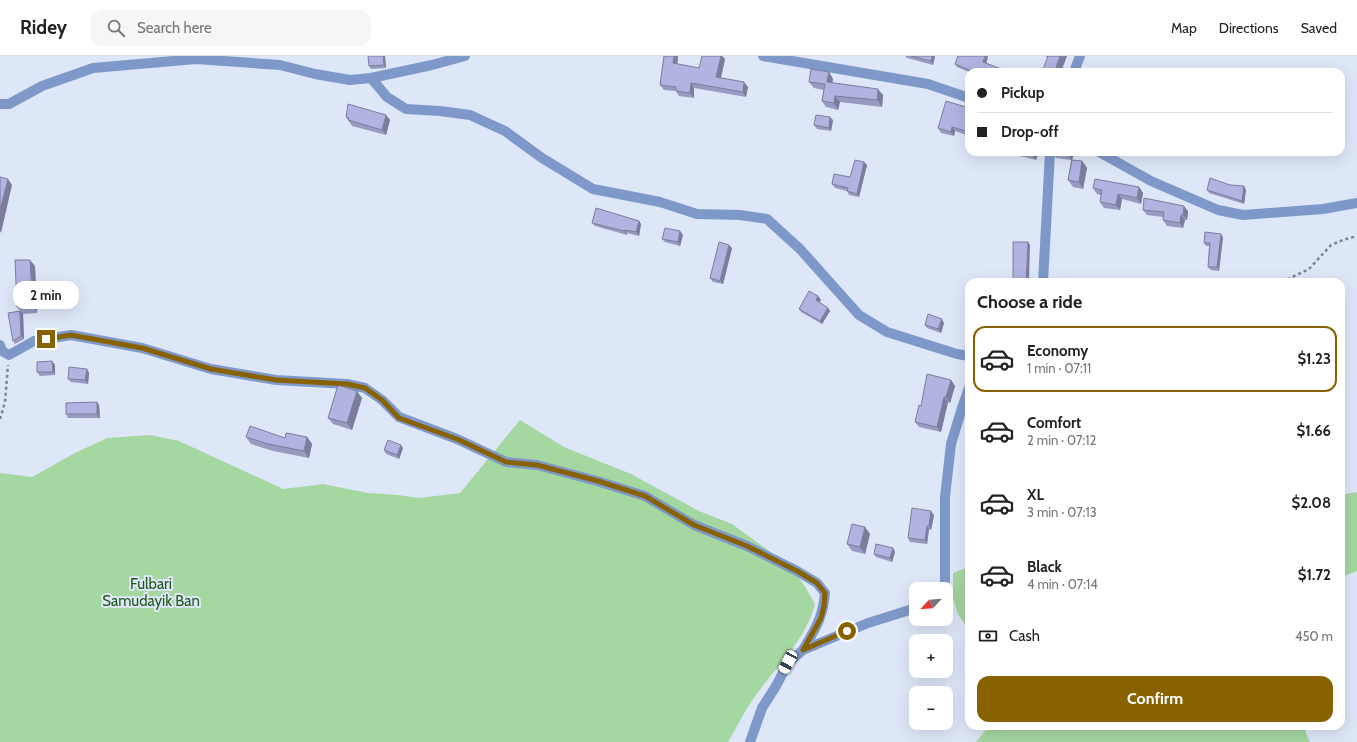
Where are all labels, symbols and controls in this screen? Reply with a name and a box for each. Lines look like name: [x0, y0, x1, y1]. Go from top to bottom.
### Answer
search box: [91, 10, 371, 46]
text: Ridey: [20, 16, 67, 39]
icon: search: [105, 17, 127, 39]
text: Search here: [137, 19, 212, 37]
text: Map: [1171, 19, 1197, 37]
text: Directions: [1219, 19, 1279, 37]
text: Saved: [1301, 19, 1337, 37]
text: Pickup: [1001, 84, 1044, 102]
text: Drop-off: [1001, 123, 1059, 141]
callout: 2 min: [13, 281, 79, 309]
text: 2 min: [30, 287, 62, 303]
text: Choose a ride: [977, 291, 1082, 313]
route end: [37, 330, 55, 348]
icon: car: [979, 341, 1015, 377]
text: Economy: [1027, 342, 1088, 360]
text: $1.23: [1297, 350, 1331, 368]
text: 1 min · 07:11: [1027, 360, 1091, 376]
icon: car: [979, 413, 1015, 449]
text: Comfort: [1027, 414, 1081, 432]
text: $1.66: [1297, 422, 1331, 440]
text: 2 min · 07:12: [1027, 432, 1096, 448]
icon: car: [979, 485, 1015, 521]
text: XL: [1027, 486, 1044, 504]
text: $2.08: [1292, 494, 1331, 512]
text: 3 min · 07:13: [1027, 504, 1097, 520]
icon: car: [979, 557, 1015, 593]
text: Black: [1027, 558, 1062, 576]
text: $1.72: [1298, 566, 1331, 584]
park label: Fulbari Samudayik Ban: [102, 575, 200, 610]
text: 4 min · 07:14: [1027, 576, 1098, 592]
north arrow: [909, 582, 953, 626]
map controls: [909, 582, 953, 730]
route start: [838, 622, 856, 640]
icon: cash: [977, 625, 999, 647]
text: Cash: [1009, 627, 1040, 645]
text: 450 m: [1295, 628, 1333, 644]
button: +: [909, 634, 953, 678]
car: [777, 649, 799, 675]
button: Confirm: [977, 676, 1333, 722]
button: −: [909, 686, 953, 730]

